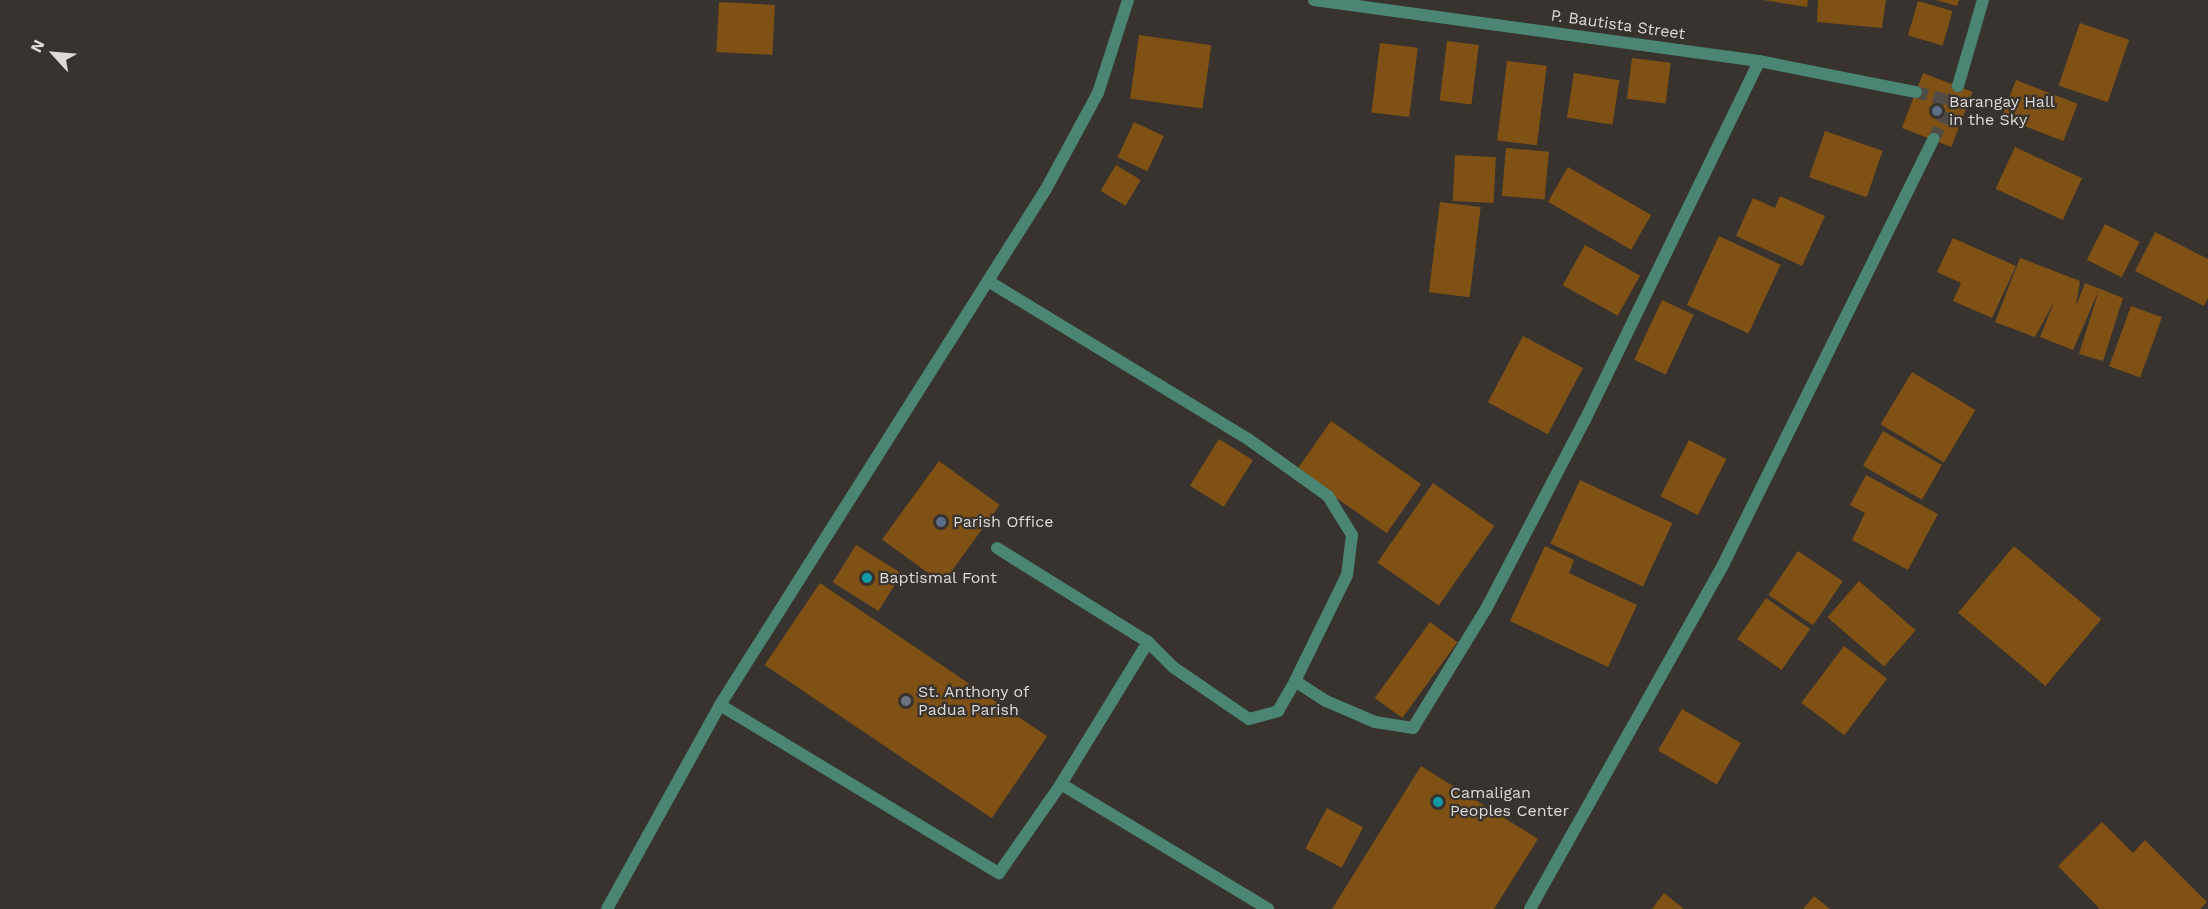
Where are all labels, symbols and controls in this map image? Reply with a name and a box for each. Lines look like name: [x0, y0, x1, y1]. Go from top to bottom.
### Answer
street label: P. Bautista Street: [1549, 6, 1687, 44]
north arrow: [24, 24, 84, 84]
text: N: [26, 36, 49, 55]
place label: Barangay Hall in the Sky: [1949, 92, 2055, 130]
marker: Barangay Hall in the Sky: [1930, 104, 1944, 118]
place label: Parish Office: [953, 512, 1053, 532]
marker: Parish Office: [934, 515, 948, 529]
place label: Baptismal Font: [879, 568, 997, 588]
marker: Baptismal Font: [860, 571, 874, 585]
place label: St. Anthony of Padua Parish: [918, 682, 1030, 720]
marker: St. Anthony of Padua Parish: [899, 694, 913, 708]
place label: Camaligan Peoples Center: [1450, 783, 1569, 821]
marker: Camaligan Peoples Center: [1431, 795, 1445, 809]

